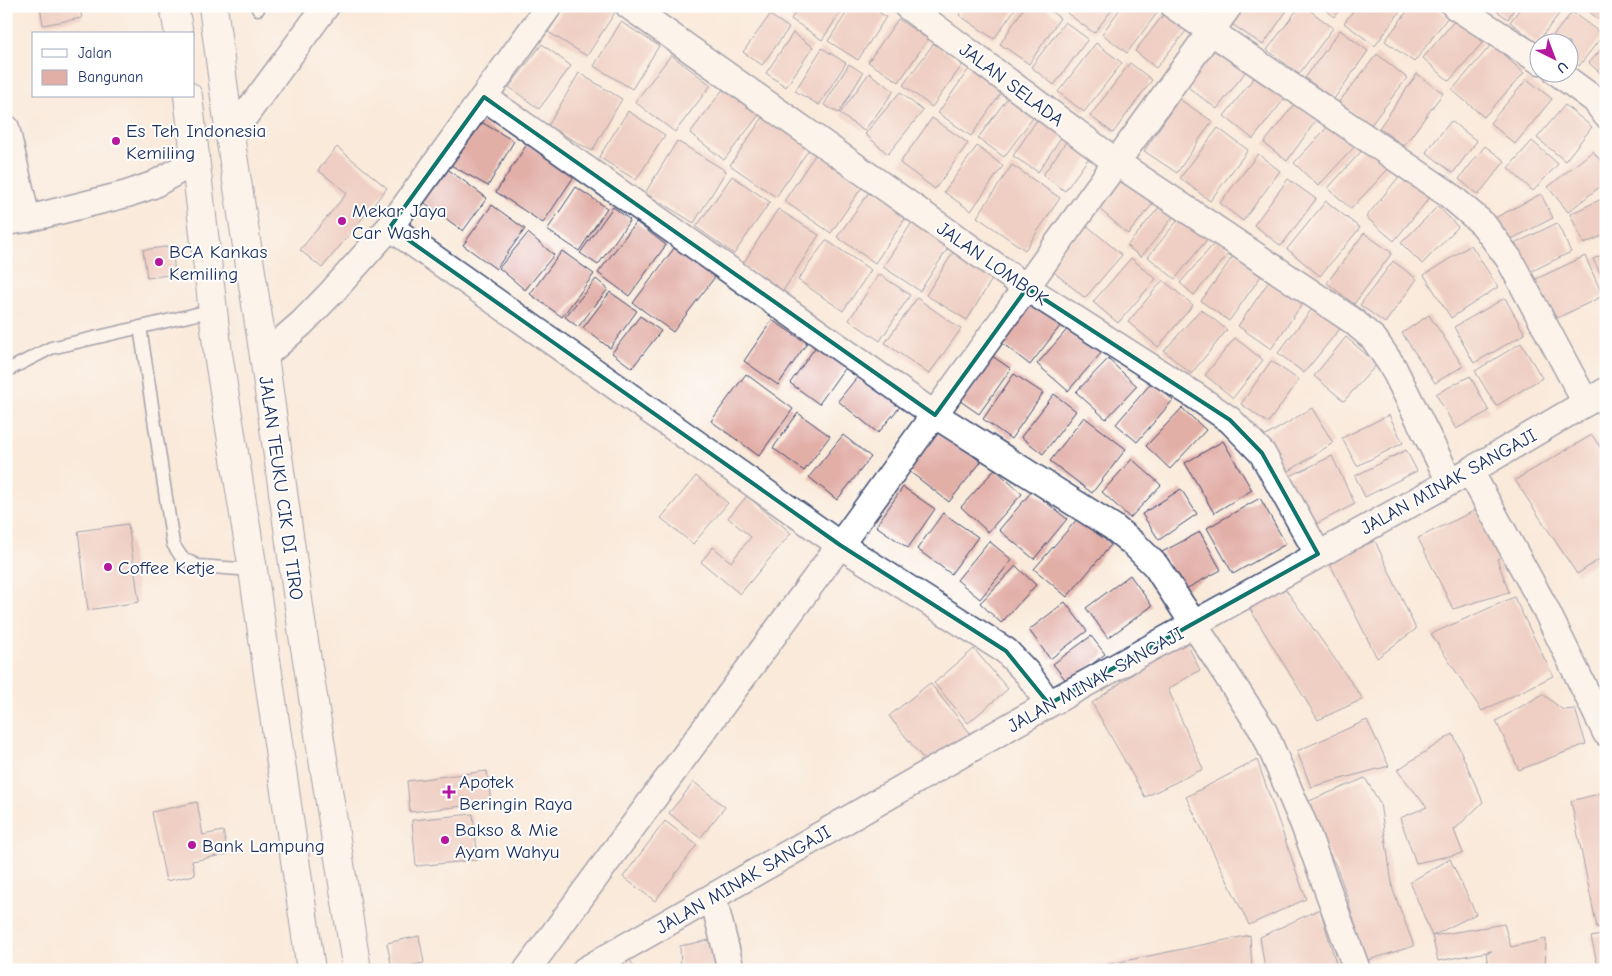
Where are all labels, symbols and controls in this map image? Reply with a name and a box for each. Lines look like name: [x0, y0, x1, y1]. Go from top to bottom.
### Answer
legend: [32, 32, 195, 98]
north arrow: [1530, 32, 1580, 82]
street label: JALAN SELADA: [955, 39, 1068, 131]
text: Jalan: [78, 44, 112, 62]
text: U: [1553, 58, 1572, 77]
text: Bangunan: [78, 68, 143, 86]
place label: Es Teh Indonesia Kemiling: [126, 120, 266, 164]
marker: Es Teh Indonesia Kemiling: [110, 135, 122, 147]
place label: Mekar Jaya Car Wash: [352, 200, 446, 244]
marker: Mekar Jaya Car Wash: [336, 215, 348, 227]
street label: JALAN LOMBOK: [933, 217, 1053, 311]
place label: BCA Kankas Kemiling: [169, 241, 267, 285]
marker: BCA Kankas Kemiling: [153, 256, 165, 268]
street label: JALAN TEUKU CIK DI TIRO: [254, 375, 308, 602]
street label: JALAN MINAK SANGAJI: [1357, 424, 1540, 539]
place label: Coffee Ketje: [118, 557, 215, 579]
marker: Coffee Ketje: [102, 561, 114, 573]
street label: JALAN MINAK SANGAJI: [1004, 622, 1187, 737]
place label: Apotek Beringin Raya: [459, 771, 573, 815]
marker: Apotek Beringin Raya: [443, 786, 455, 798]
place label: Bakso & Mie Ayam Wahyu: [455, 819, 559, 863]
street label: JALAN MINAK SANGAJI: [652, 821, 835, 939]
marker: Bakso & Mie Ayam Wahyu: [439, 834, 451, 846]
place label: Bank Lampung: [202, 835, 325, 857]
marker: Bank Lampung: [186, 839, 198, 851]

